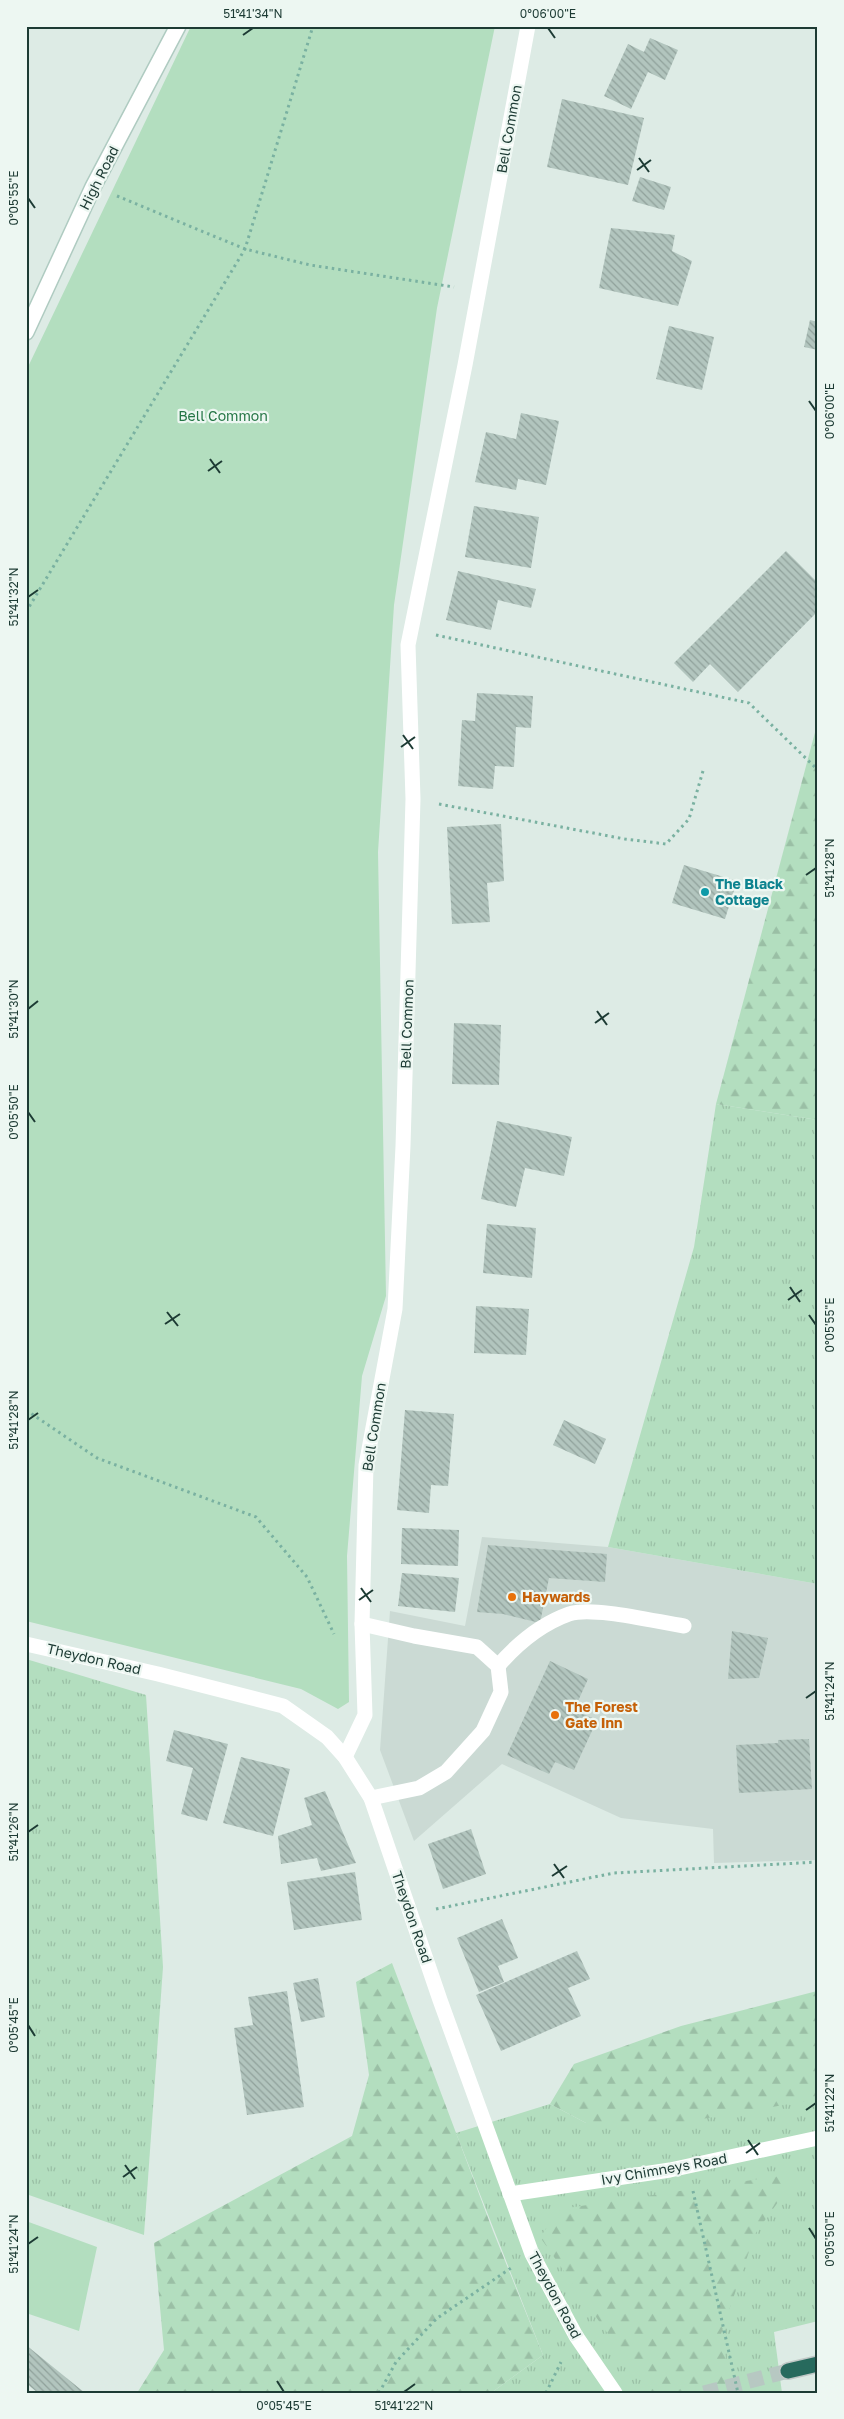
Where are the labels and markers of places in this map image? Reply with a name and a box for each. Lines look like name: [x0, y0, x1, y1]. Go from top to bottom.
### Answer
place label: The Black Cottage: [715, 875, 783, 908]
marker: The Black Cottage: [699, 886, 711, 898]
place label: Haywards: [522, 1588, 590, 1605]
marker: Haywards: [506, 1591, 518, 1603]
place label: The Forest Gate Inn: [565, 1698, 638, 1731]
marker: The Forest Gate Inn: [549, 1709, 561, 1721]

